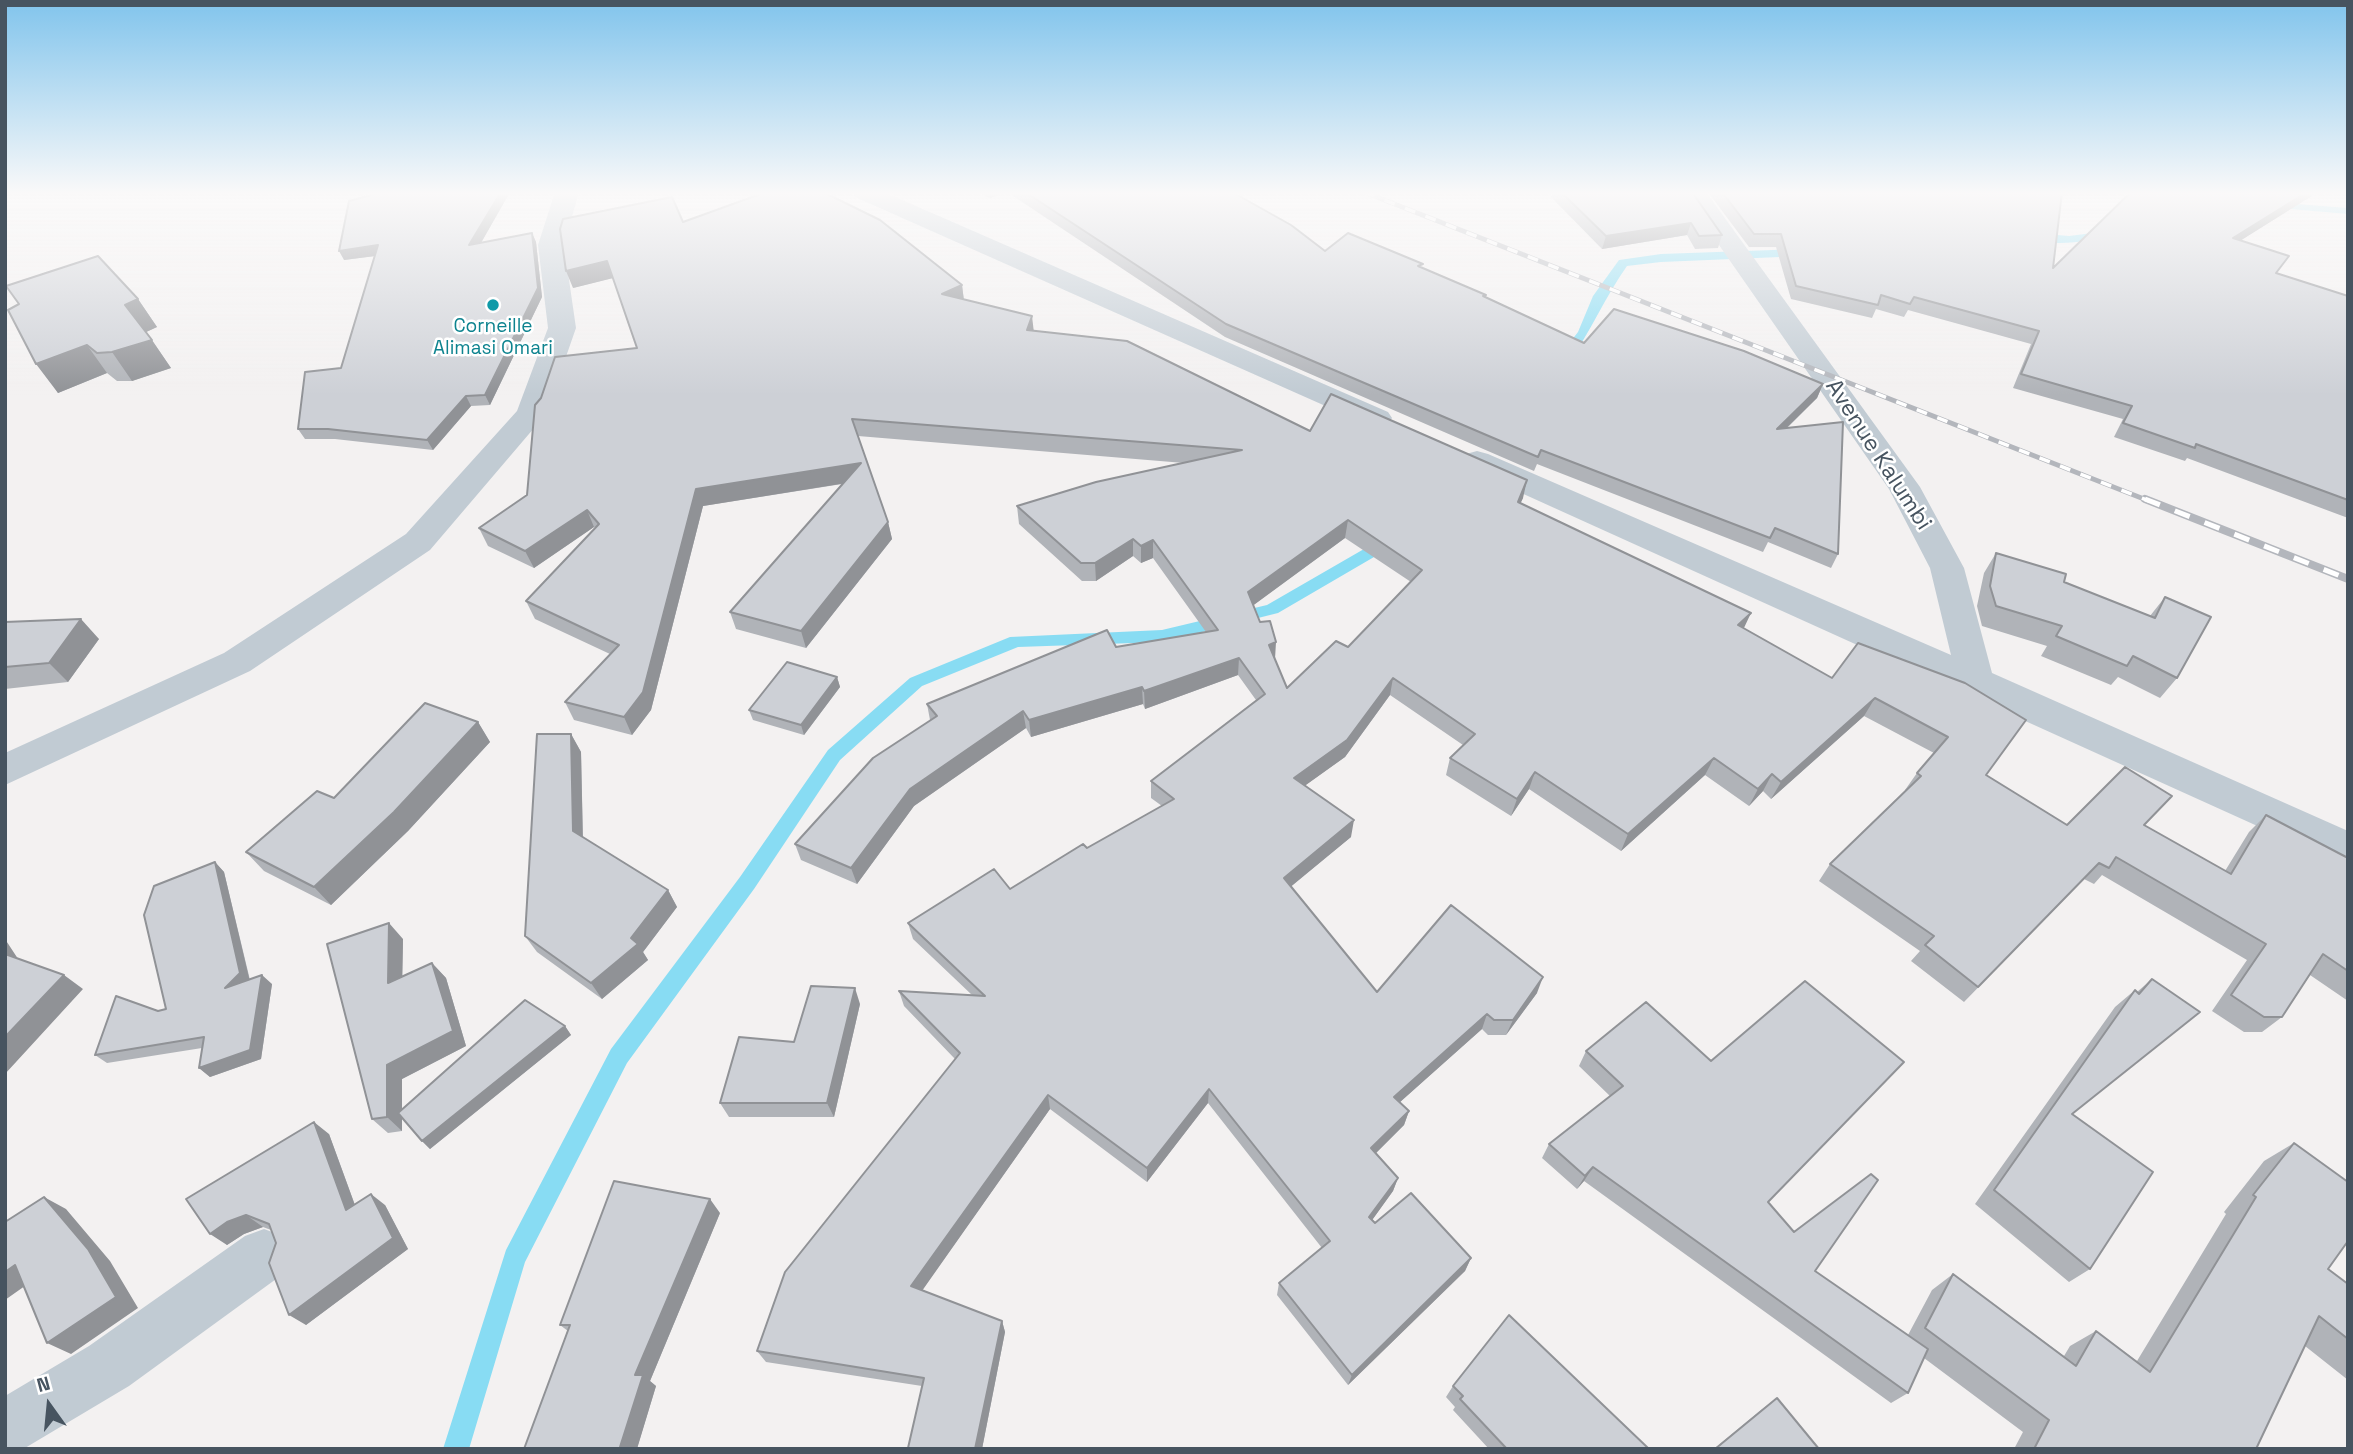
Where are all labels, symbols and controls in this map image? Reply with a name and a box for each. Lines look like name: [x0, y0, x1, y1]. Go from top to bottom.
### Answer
marker: Corneille Alimasi Omari: [485, 297, 501, 313]
place label: Corneille Alimasi Omari: [433, 316, 553, 360]
street label: Avenue Kalumbi: [1819, 374, 1937, 536]
north arrow: [14, 1370, 84, 1440]
text: N: [34, 1371, 53, 1398]

